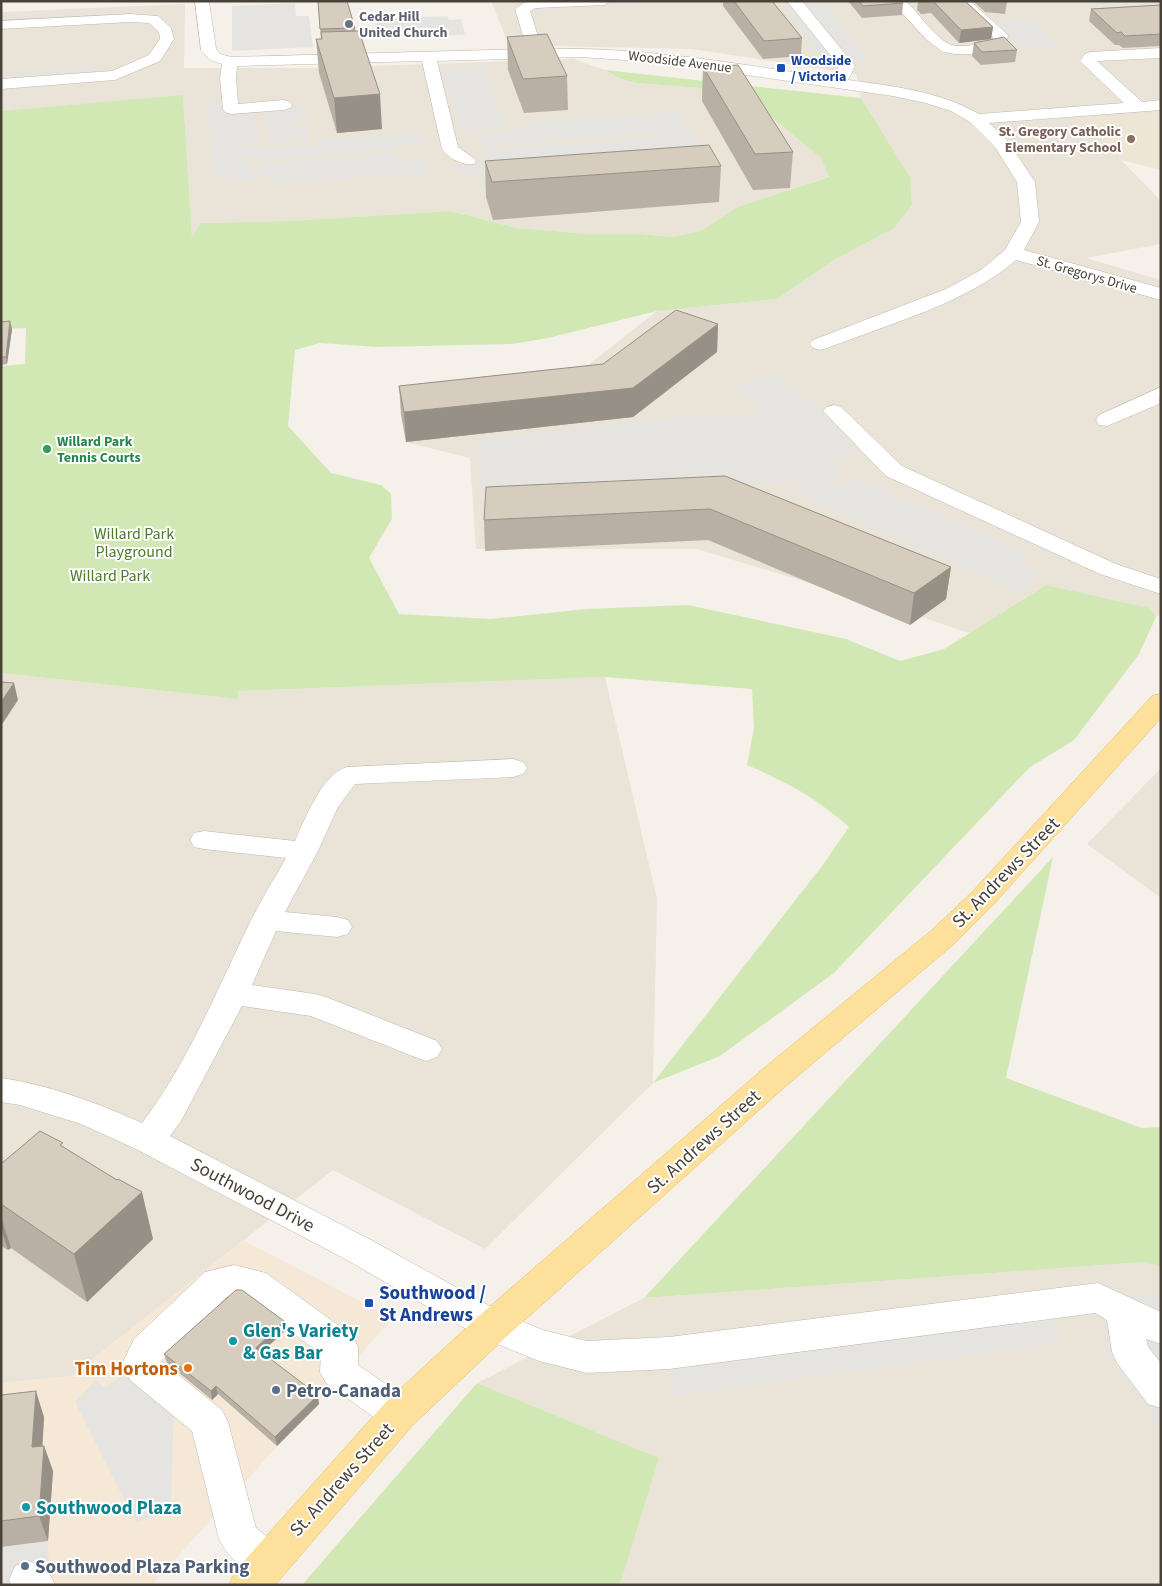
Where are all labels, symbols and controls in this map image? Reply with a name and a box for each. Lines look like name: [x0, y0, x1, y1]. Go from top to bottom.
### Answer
place label: Cedar Hill United Church: [359, 7, 447, 43]
marker: Cedar Hill United Church: [343, 18, 355, 30]
street label: Woodside Avenue: [627, 46, 733, 78]
place label: Woodside / Victoria: [791, 51, 851, 87]
marker: Woodside / Victoria: [775, 62, 787, 74]
place label: St. Gregory Catholic Elementary School: [998, 122, 1121, 158]
marker: St. Gregory Catholic Elementary School: [1125, 133, 1137, 145]
street label: St. Gregorys Drive: [1034, 251, 1139, 299]
place label: Willard Park Tennis Courts: [57, 432, 141, 468]
marker: Willard Park Tennis Courts: [41, 443, 53, 455]
park label: Willard Park Playground: [94, 523, 174, 563]
park label: Willard Park: [70, 565, 150, 587]
street label: St. Andrews Street: [946, 811, 1067, 935]
street label: St. Andrews Street: [641, 1083, 767, 1201]
street label: Southwood Drive: [185, 1151, 319, 1239]
place label: Southwood / St Andrews: [379, 1280, 486, 1329]
marker: Southwood / St Andrews: [363, 1297, 375, 1309]
place label: Glen's Variety & Gas Bar: [243, 1318, 358, 1367]
marker: Glen's Variety & Gas Bar: [227, 1335, 239, 1347]
place label: Tim Hortons: [74, 1356, 178, 1383]
marker: Tim Hortons: [182, 1362, 194, 1374]
place label: Petro-Canada: [286, 1378, 401, 1405]
marker: Petro-Canada: [270, 1384, 282, 1396]
street label: St. Andrews Street: [284, 1417, 401, 1543]
place label: Southwood Plaza: [36, 1495, 182, 1522]
marker: Southwood Plaza: [20, 1501, 32, 1513]
place label: Southwood Plaza Parking: [35, 1554, 249, 1581]
marker: Southwood Plaza Parking: [19, 1560, 31, 1572]

